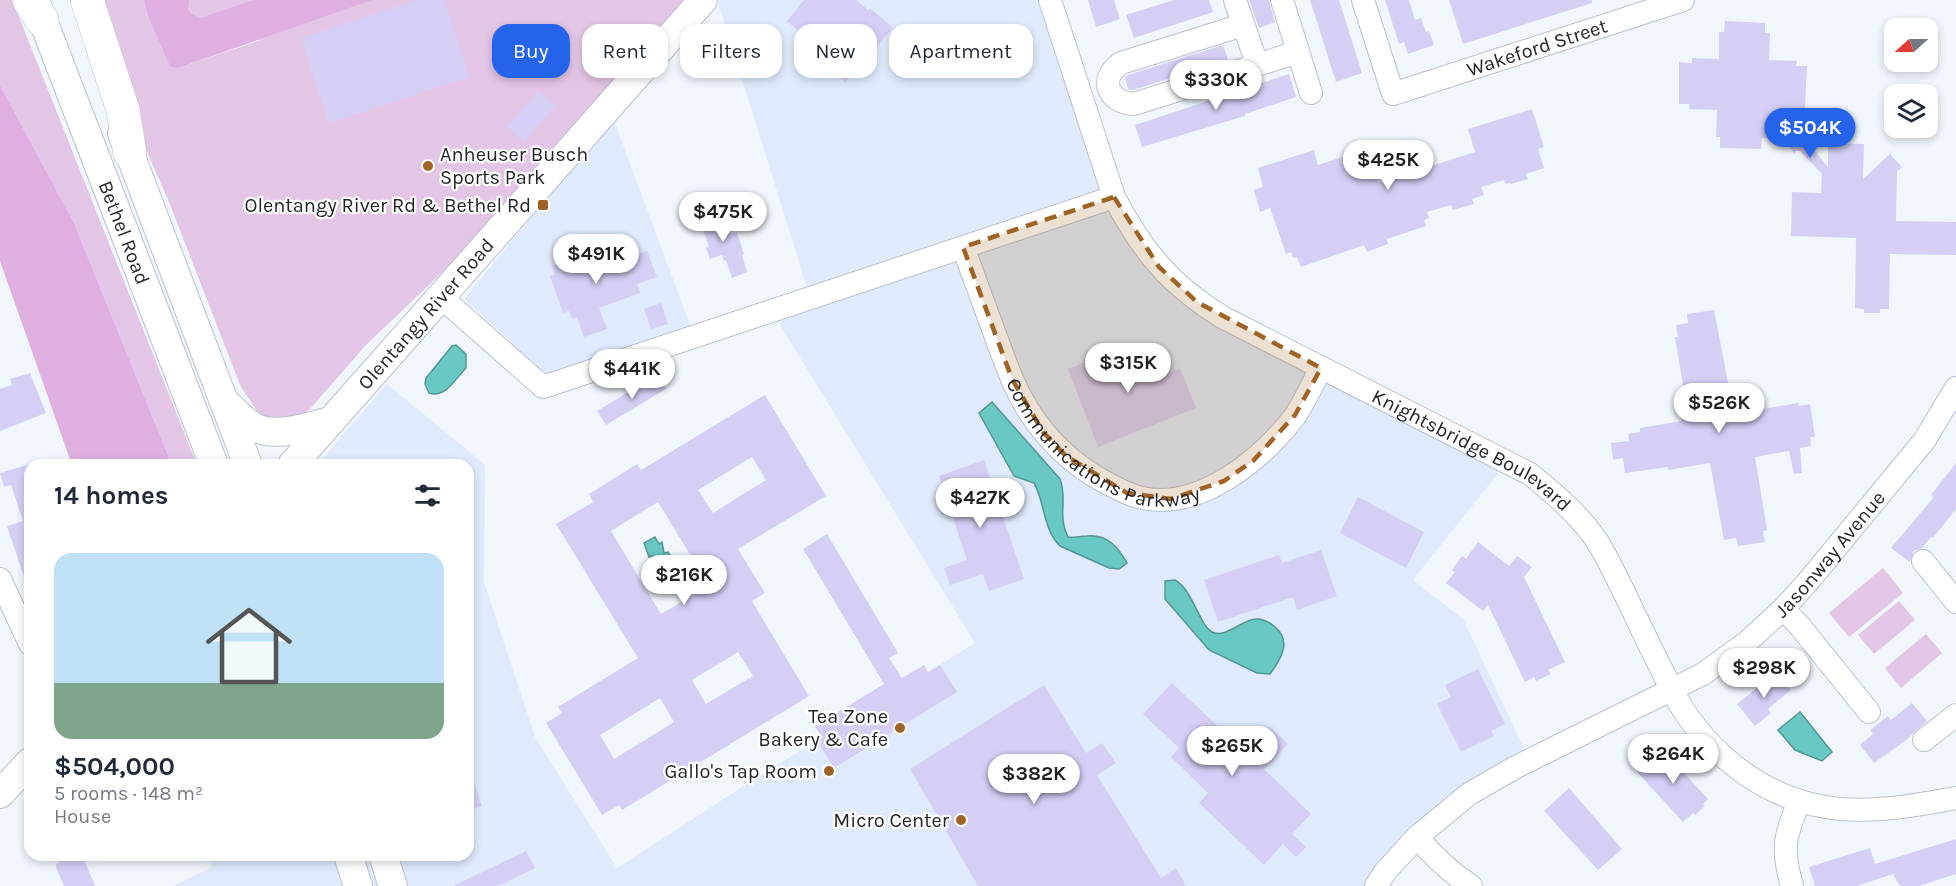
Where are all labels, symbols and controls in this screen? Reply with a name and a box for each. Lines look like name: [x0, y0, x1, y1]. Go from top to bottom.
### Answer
street label: Wakeford Street: [1464, 14, 1611, 81]
north arrow: [1884, 18, 1938, 72]
map controls: [1884, 18, 1938, 138]
chip: Buy: [492, 24, 570, 78]
chip: Rent: [582, 24, 668, 78]
chip: Filters: [680, 24, 782, 78]
chip: New: [794, 24, 877, 78]
chip: Apartment: [889, 24, 1033, 78]
pin: $330K: [1174, 60, 1258, 111]
text: $330K: [1184, 68, 1248, 91]
button: layers: [1884, 84, 1938, 138]
pin: $504K: [1768, 108, 1852, 159]
text: $504K: [1778, 116, 1842, 139]
pin: $425K: [1346, 140, 1430, 191]
place label: Anheuser Busch Sports Park: [440, 143, 588, 189]
text: $425K: [1357, 148, 1419, 171]
marker: Anheuser Busch Sports Park: [421, 159, 435, 173]
street label: Bethel Road: [94, 178, 154, 288]
pin: $475K: [681, 192, 765, 243]
place label: Olentangy River Rd & Bethel Rd: [244, 194, 531, 217]
marker: Olentangy River Rd & Bethel Rd: [536, 198, 550, 212]
text: $475K: [693, 200, 753, 223]
street label: Olentangy River Road: [353, 234, 499, 394]
pin: $491K: [554, 234, 638, 285]
text: $491K: [567, 242, 625, 265]
pin: $315K: [1086, 343, 1170, 394]
pin: $441K: [590, 349, 674, 400]
text: $315K: [1099, 351, 1157, 374]
text: $441K: [603, 357, 661, 380]
street label: Communications Parkway: [1001, 375, 1203, 512]
pin: $526K: [1677, 383, 1761, 434]
street label: Knightsbridge Boulevard: [1368, 384, 1576, 516]
text: $526K: [1688, 391, 1750, 414]
pin: $427K: [938, 478, 1022, 529]
icon: filters: [411, 479, 444, 512]
text: 14 homes: [54, 480, 168, 511]
text: $427K: [950, 486, 1010, 509]
street label: Jasonway Avenue: [1770, 487, 1890, 623]
pin: $216K: [642, 555, 726, 606]
text: $216K: [655, 563, 713, 586]
icon: home: [195, 592, 303, 700]
pin: $298K: [1722, 648, 1806, 699]
text: $298K: [1732, 656, 1796, 679]
place label: Tea Zone Bakery & Cafe: [758, 705, 888, 751]
marker: Tea Zone Bakery & Cafe: [893, 721, 907, 735]
pin: $265K: [1190, 726, 1274, 777]
text: $265K: [1201, 734, 1263, 757]
pin: $264K: [1631, 734, 1715, 785]
text: $264K: [1642, 742, 1705, 765]
text: $504,000: [54, 751, 175, 782]
pin: $382K: [992, 754, 1076, 805]
place label: Gallo's Tap Room: [664, 760, 817, 783]
text: $382K: [1002, 762, 1066, 785]
marker: Gallo's Tap Room: [822, 764, 836, 778]
text: 5 rooms · 148 m²: [54, 782, 203, 805]
text: House: [54, 805, 111, 828]
place label: Micro Center: [833, 809, 950, 832]
marker: Micro Center: [954, 813, 968, 827]

